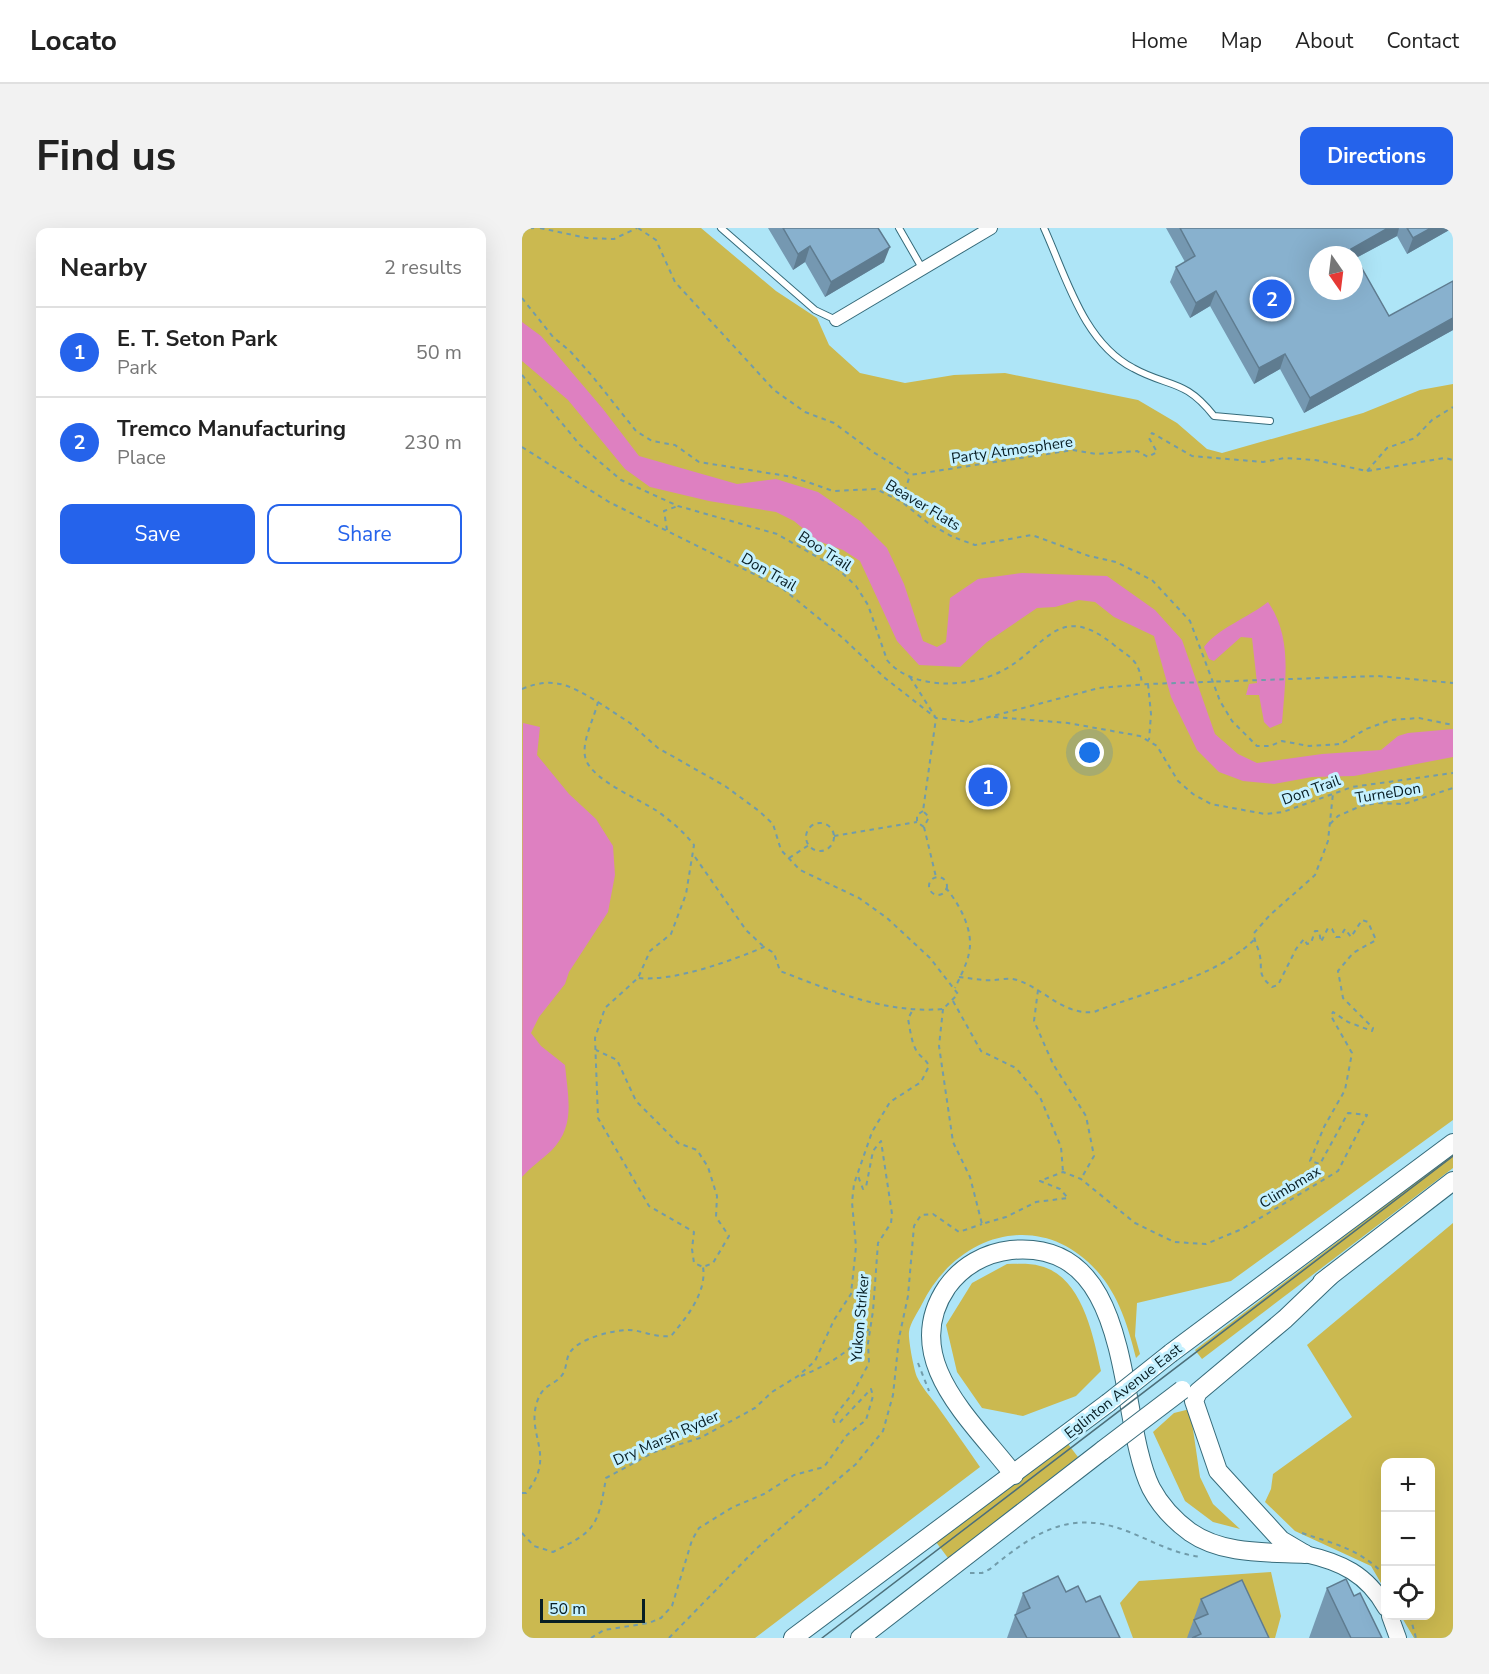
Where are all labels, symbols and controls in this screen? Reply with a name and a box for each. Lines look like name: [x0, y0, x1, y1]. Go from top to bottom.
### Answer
text: Locato: [30, 22, 117, 60]
text: Home: [1131, 27, 1188, 55]
text: Map: [1221, 27, 1262, 55]
text: About: [1295, 27, 1353, 55]
text: Contact: [1386, 27, 1459, 55]
button: Directions: [1300, 127, 1453, 185]
text: Find us: [36, 128, 176, 185]
north arrow: [1309, 246, 1363, 300]
text: Nearby: [60, 250, 147, 285]
text: 2 results: [384, 254, 462, 281]
pin: 2: [1252, 276, 1292, 322]
text: E. T. Seton Park: [117, 324, 277, 354]
text: 1: [74, 339, 86, 366]
text: 50 m: [416, 339, 462, 366]
text: Park: [117, 354, 157, 381]
text: Tremco Manufacturing: [117, 414, 346, 444]
text: 2: [74, 429, 86, 456]
text: 230 m: [404, 429, 462, 456]
street label: Party Atmosphere: [950, 432, 1074, 468]
text: Place: [117, 444, 166, 471]
street label: Beaver Flats: [882, 475, 964, 535]
button: Save: [60, 504, 255, 564]
button: Share: [267, 504, 462, 564]
street label: Boo Trail: [795, 526, 856, 576]
street label: Don Trail: [738, 548, 801, 596]
your location: [1075, 738, 1104, 767]
pin: 1: [968, 764, 1008, 810]
street label: Don Trail: [1279, 770, 1344, 810]
street label: TurneDon: [1354, 778, 1422, 808]
street label: Climbmax: [1256, 1161, 1325, 1213]
street label: Yukon Striker: [846, 1273, 874, 1364]
street label: Eglinton Avenue East: [1060, 1338, 1186, 1443]
street label: Dry Marsh Ryder: [610, 1405, 723, 1470]
map controls: [1381, 1458, 1435, 1620]
button: +: [1381, 1458, 1435, 1512]
button: −: [1381, 1512, 1435, 1566]
button: locate: [1381, 1566, 1435, 1620]
scale bar: [540, 1596, 645, 1624]
text: 50 m: [549, 1598, 586, 1620]

